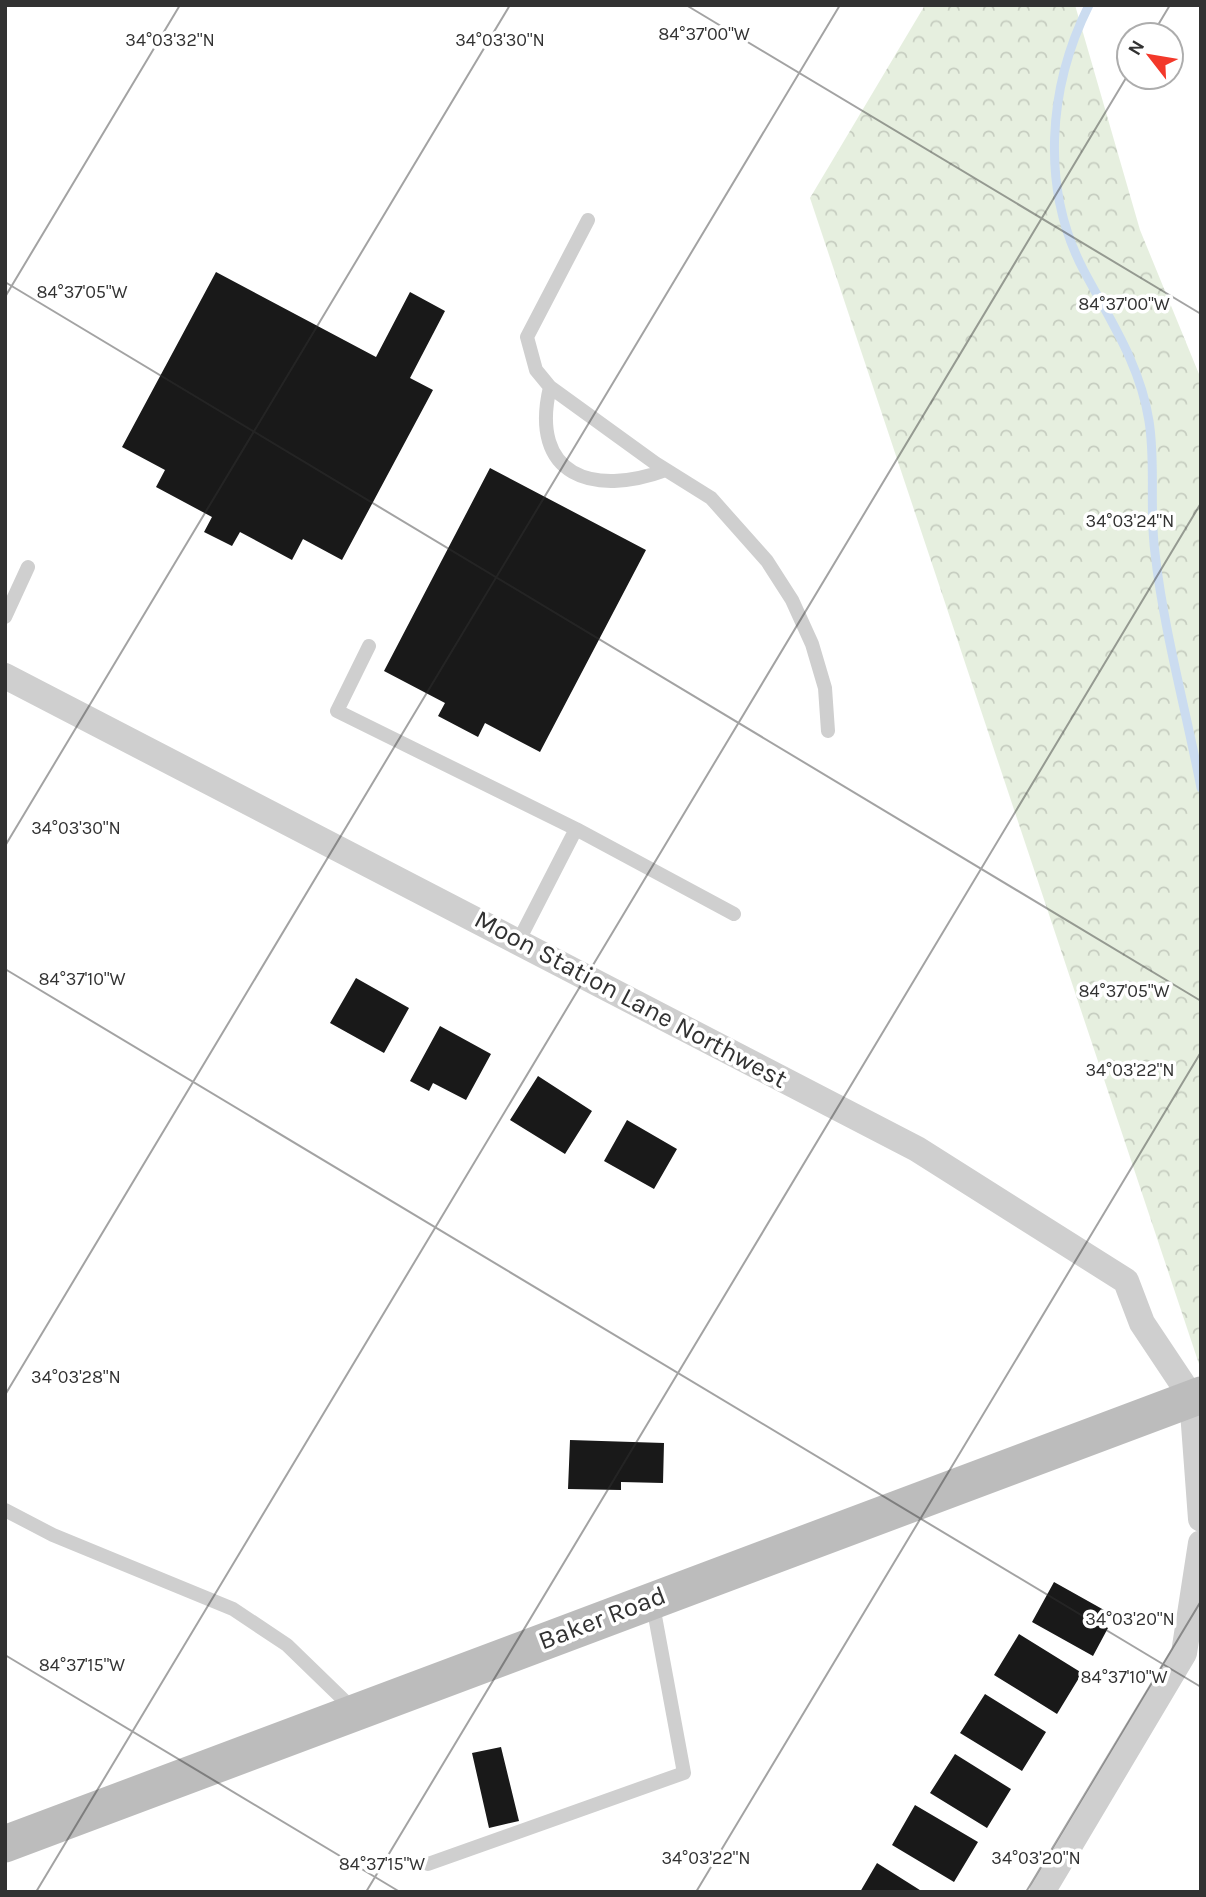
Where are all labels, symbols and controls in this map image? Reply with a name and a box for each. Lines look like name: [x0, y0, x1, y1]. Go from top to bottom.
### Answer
north arrow: [1115, 21, 1185, 91]
text: 84°37'00"W: [658, 23, 750, 45]
text: 34°03'32"N: [125, 29, 215, 51]
text: 34°03'30"N: [455, 29, 545, 51]
text: N: [1123, 36, 1149, 59]
text: 84°37'05"W: [36, 281, 128, 303]
text: 84°37'00"W: [1078, 293, 1170, 315]
text: 34°03'24"N: [1086, 510, 1174, 532]
text: 34°03'30"N: [31, 817, 121, 839]
street label: Moon Station Lane Northwest: [469, 903, 793, 1095]
text: 84°37'10"W: [39, 968, 125, 990]
text: 84°37'05"W: [1078, 980, 1170, 1002]
text: 34°03'22"N: [1085, 1059, 1175, 1081]
text: 34°03'28"N: [31, 1366, 121, 1388]
street label: Baker Road: [534, 1580, 670, 1656]
text: 34°03'20"N: [1085, 1608, 1175, 1630]
text: 84°37'15"W: [39, 1654, 125, 1676]
text: 84°37'10"W: [1081, 1666, 1167, 1688]
text: 34°03'22"N: [661, 1847, 751, 1869]
text: 34°03'20"N: [991, 1847, 1081, 1869]
text: 84°37'15"W: [339, 1853, 425, 1875]

